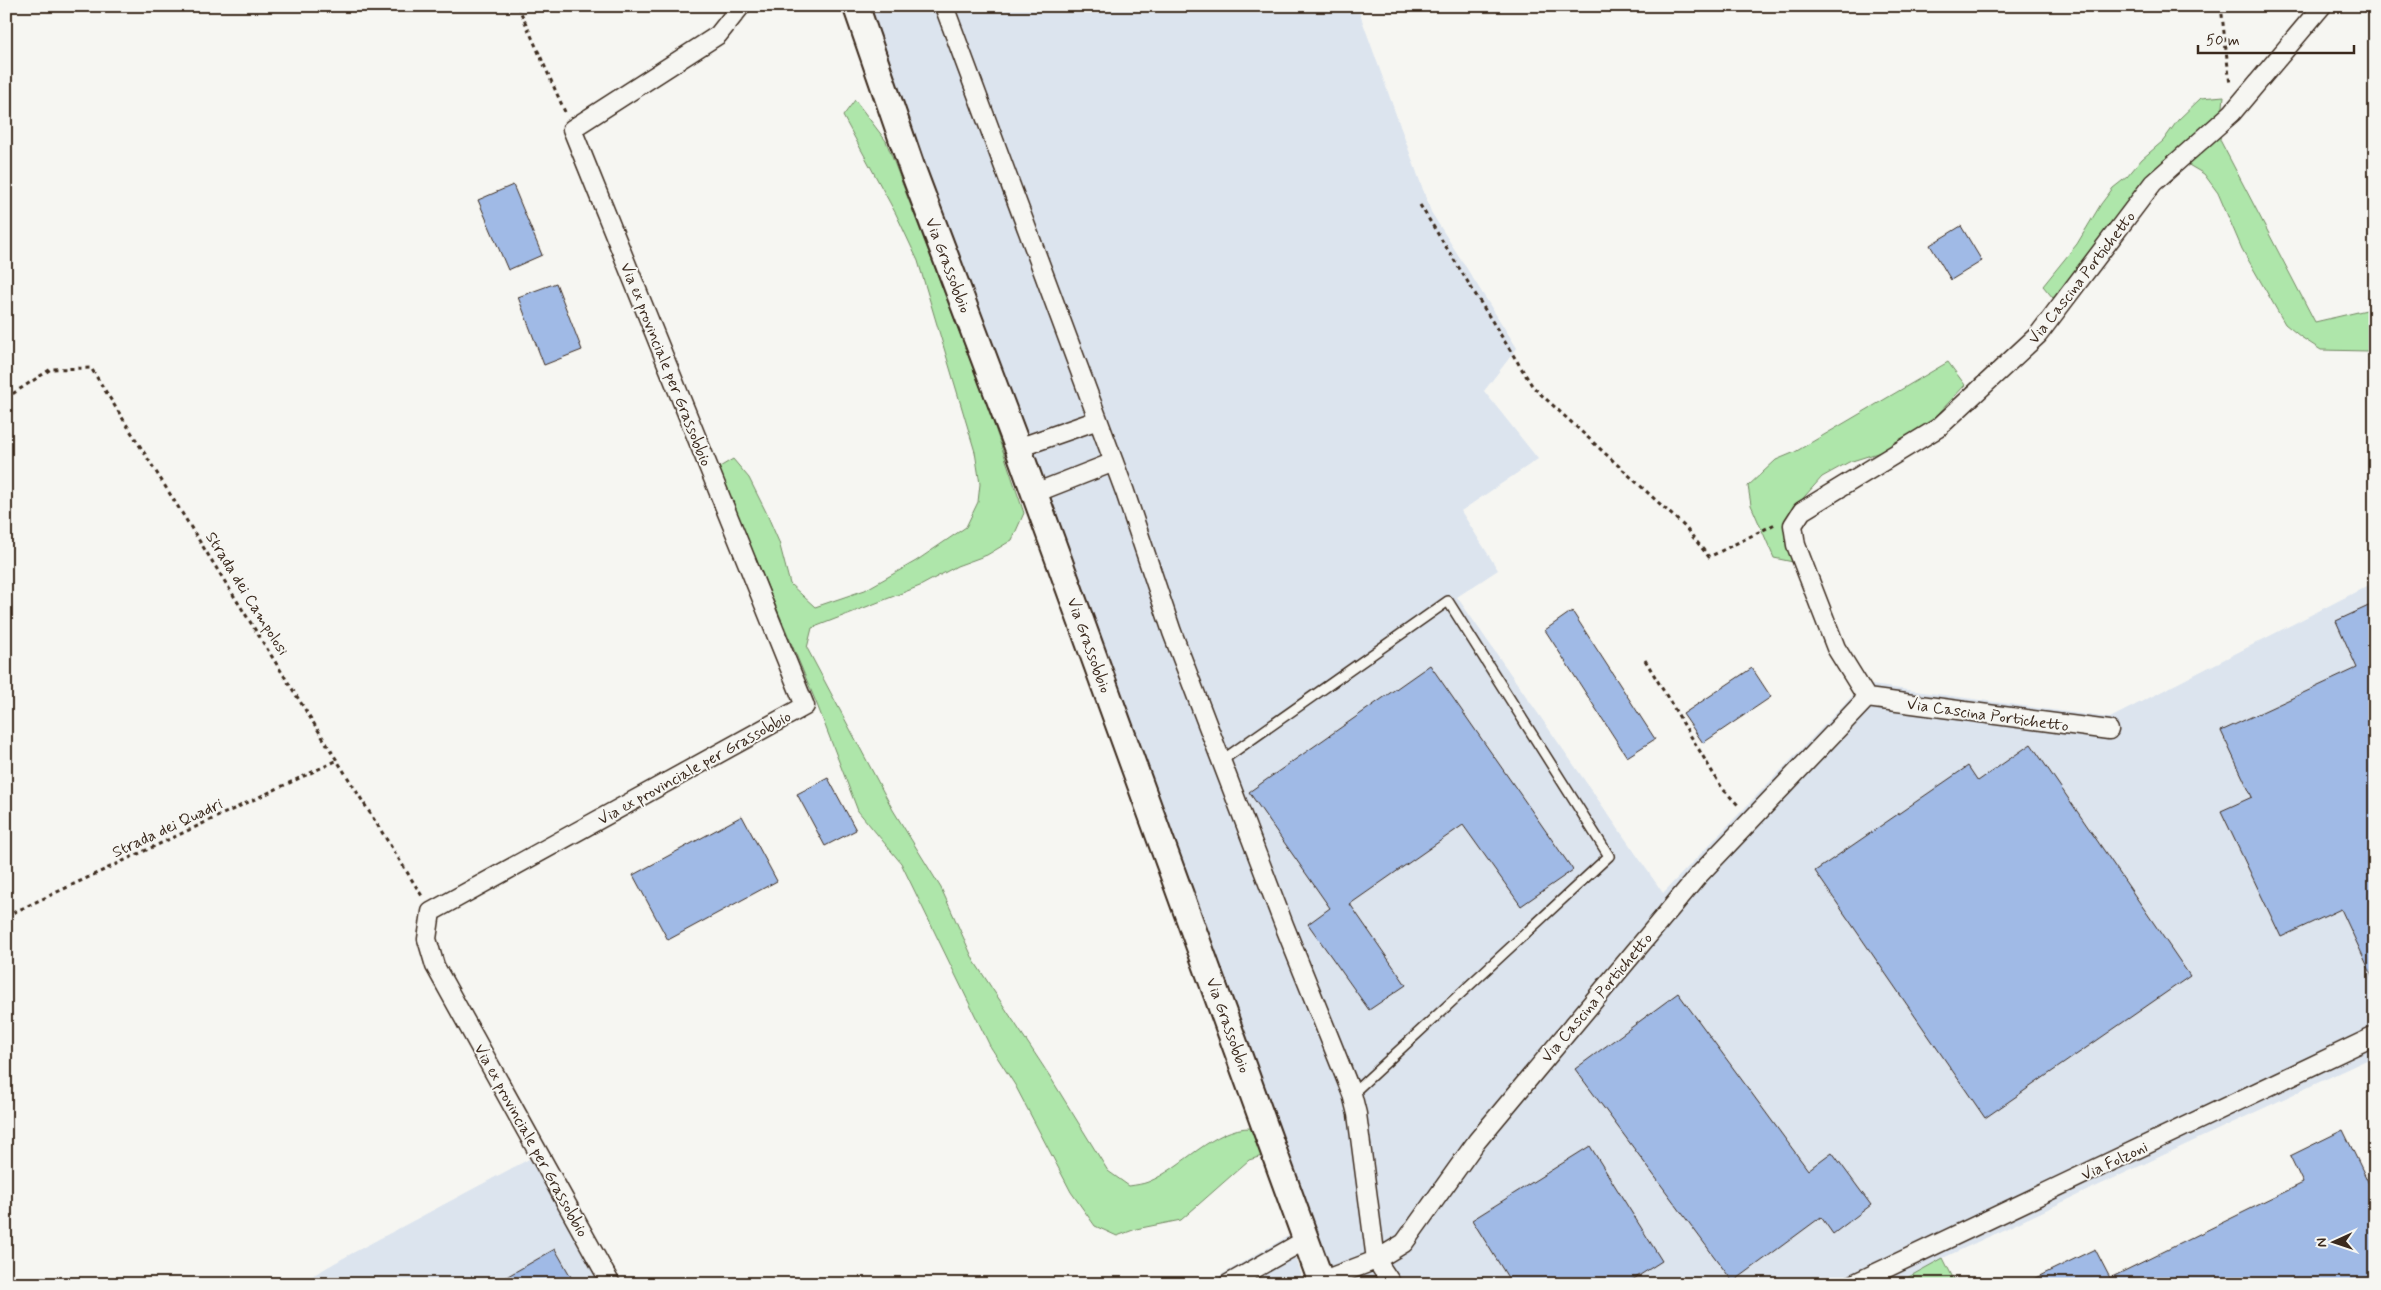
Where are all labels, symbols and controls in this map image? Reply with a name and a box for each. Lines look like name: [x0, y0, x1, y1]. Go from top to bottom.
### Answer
scale bar: [2198, 22, 2355, 54]
text: 50 m: [2206, 31, 2240, 51]
street label: Via Cascina Portichetto: [2024, 207, 2141, 349]
street label: Via Grassobbio: [920, 215, 975, 316]
street label: Via ex provinciale per Grassobbio: [615, 260, 716, 470]
street label: Strada dei Campolosi: [200, 528, 293, 660]
street label: Via Grassobbio: [1062, 595, 1116, 696]
street label: Via Cascina Portichetto: [1905, 694, 2070, 737]
street label: Via ex provinciale per Grassobbio: [594, 706, 795, 830]
street label: Strada dei Quadri: [109, 793, 227, 863]
street label: Via Cascina Portichetto: [1537, 929, 1658, 1067]
street label: Via Grassobbio: [1201, 975, 1255, 1076]
street label: Via ex provinciale per Grassobbio: [469, 1040, 593, 1241]
street label: Via Folzoni: [2078, 1137, 2151, 1186]
north arrow: [2308, 1218, 2358, 1268]
text: N: [2313, 1237, 2331, 1248]

